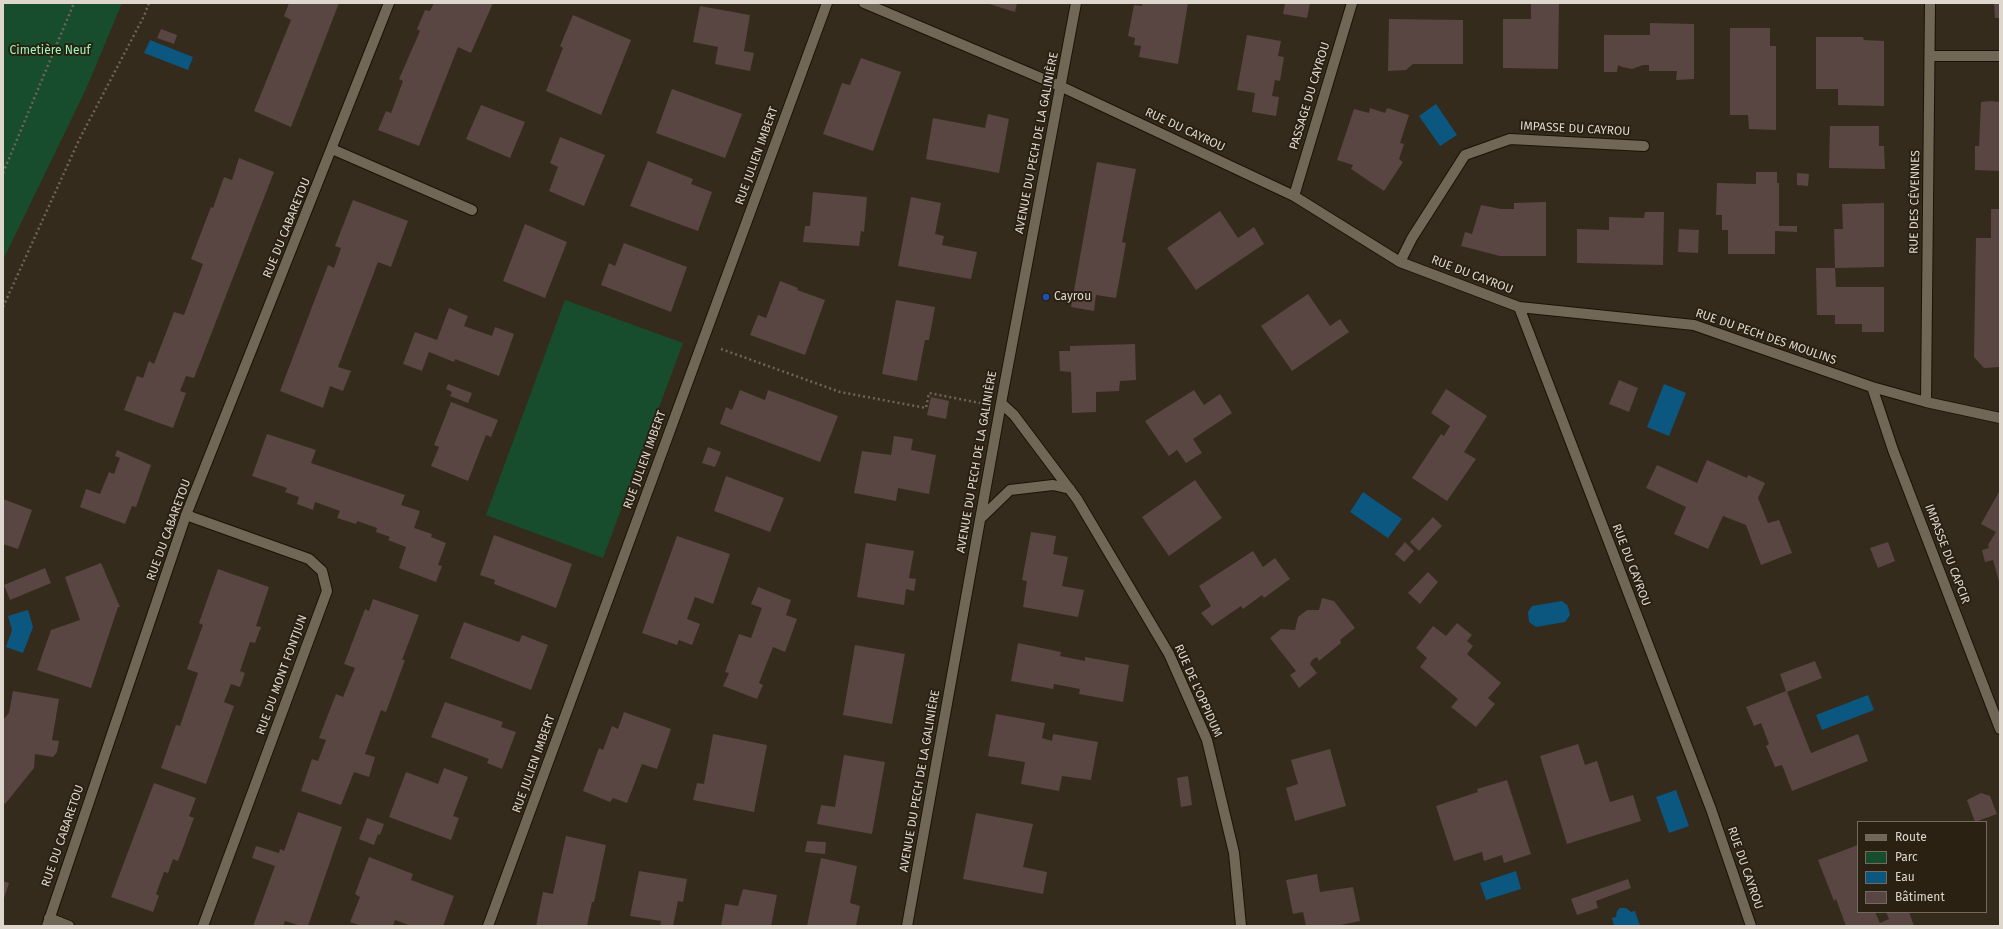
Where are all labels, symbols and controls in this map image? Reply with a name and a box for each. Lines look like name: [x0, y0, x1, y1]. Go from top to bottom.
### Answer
street label: PASSAGE DU CAYROU: [1287, 40, 1333, 152]
park label: Cimetière Neuf: [10, 44, 90, 58]
street label: AVENUE DU PECH DE LA GALINIÈRE: [1012, 51, 1062, 235]
street label: RUE JULIEN IMBERT: [733, 105, 781, 207]
street label: RUE DU CAYROU: [1143, 105, 1227, 155]
street label: IMPASSE DU CAYROU: [1519, 119, 1631, 139]
street label: RUE DES CÉVENNES: [1907, 150, 1923, 254]
street label: RUE DU CABARETOU: [260, 176, 314, 280]
street label: RUE DU CAYROU: [1429, 253, 1515, 297]
place label: Cayrou: [1054, 290, 1091, 304]
marker: Cayrou: [1041, 292, 1051, 302]
street label: RUE DU PECH DES MOULINS: [1694, 306, 1838, 368]
street label: AVENUE DU PECH DE LA GALINIÈRE: [954, 370, 1000, 554]
street label: RUE JULIEN IMBERT: [621, 409, 669, 511]
street label: RUE DU CABARETOU: [144, 477, 194, 583]
street label: IMPASSE DU CAPCIR: [1921, 502, 1973, 606]
street label: RUE DU CAYROU: [1609, 522, 1653, 608]
street label: RUE DU MONT FONTJUN: [254, 613, 310, 737]
street label: RUE DE L'OPPIDUM: [1171, 642, 1225, 740]
street label: AVENUE DU PECH DE LA GALINIÈRE: [897, 689, 943, 873]
street label: RUE JULIEN IMBERT: [510, 713, 558, 815]
street label: RUE DU CABARETOU: [39, 783, 87, 889]
legend: [1857, 821, 1987, 913]
street label: RUE DU CAYROU: [1724, 825, 1766, 911]
text: Route: [1895, 830, 1927, 844]
text: Parc: [1895, 850, 1918, 864]
text: Eau: [1895, 870, 1915, 884]
text: Bâtiment: [1895, 890, 1945, 904]

